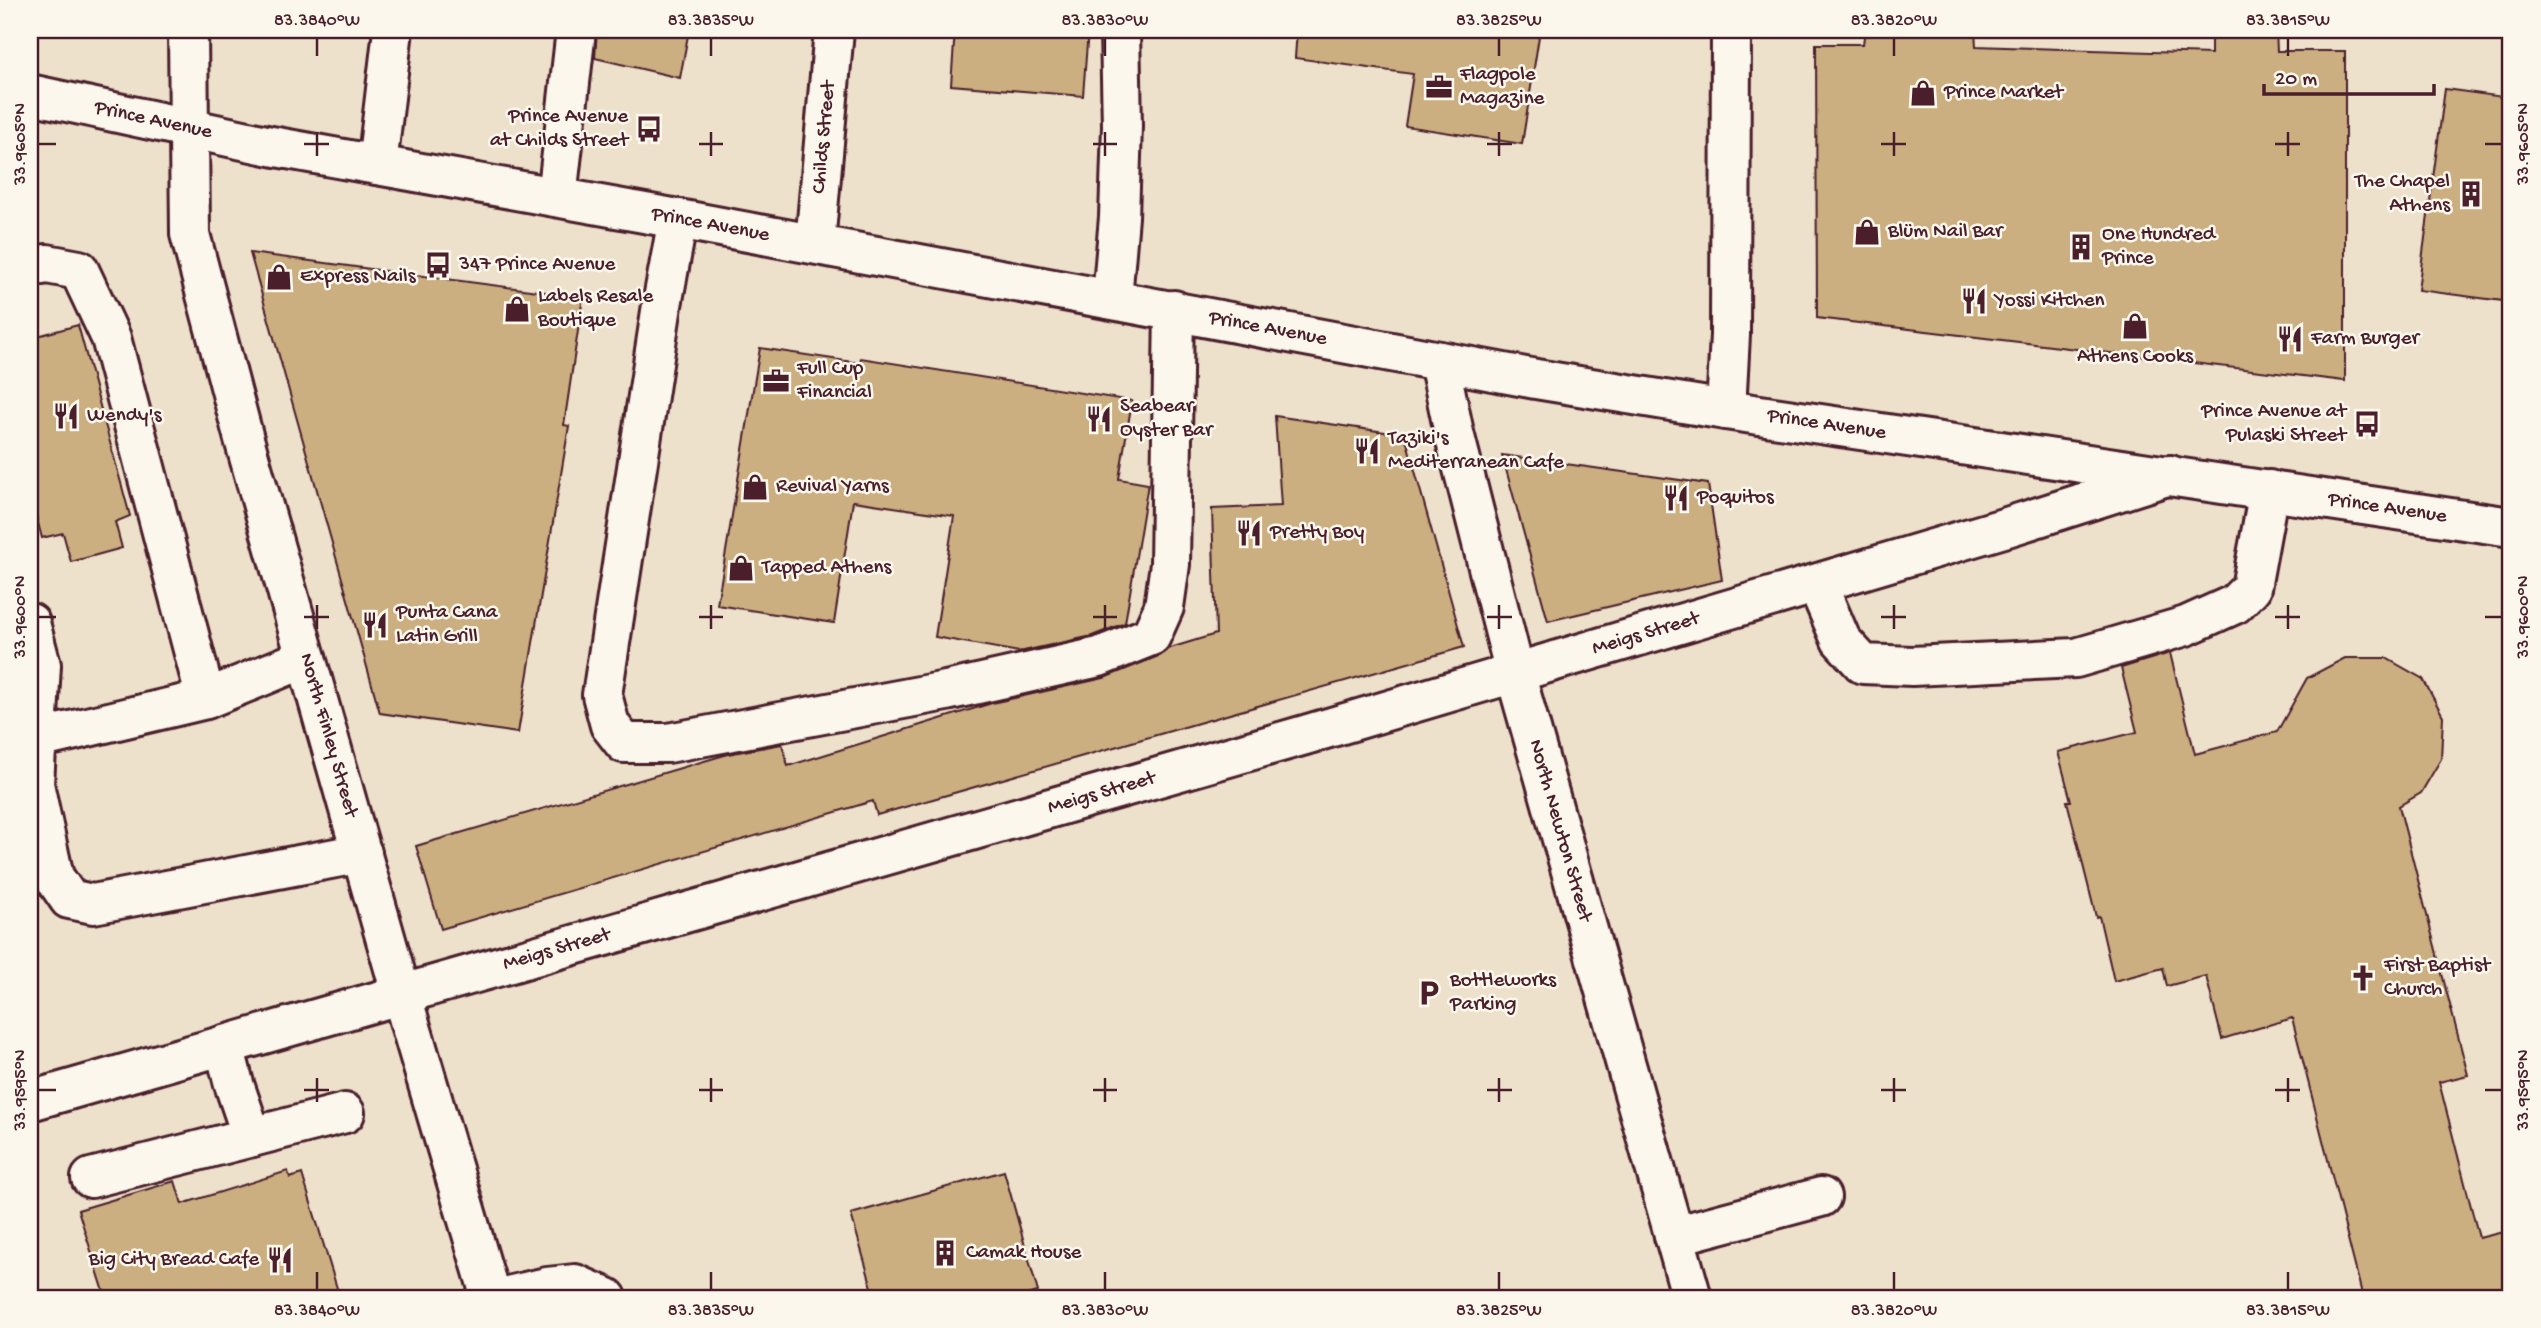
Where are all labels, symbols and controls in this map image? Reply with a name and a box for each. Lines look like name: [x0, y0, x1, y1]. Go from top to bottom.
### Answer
text: 83.3840°W: [274, 11, 360, 32]
text: 83.3835°W: [668, 11, 754, 32]
text: 83.3830°W: [1061, 11, 1149, 32]
text: 83.3825°W: [1456, 11, 1542, 32]
text: 83.3820°W: [1851, 11, 1937, 32]
text: 83.3815°W: [2246, 11, 2330, 32]
scale bar: [2264, 52, 2434, 96]
place label: Flagpole Magazine: [1459, 63, 1546, 112]
text: 20 m: [2275, 68, 2317, 93]
office icon: Flagpole Magazine: [1424, 72, 1454, 102]
street label: Childs Street: [807, 78, 842, 195]
shop icon: Prince Market: [1908, 78, 1938, 108]
place label: Prince Market: [1943, 81, 2065, 106]
street label: Prince Avenue: [91, 96, 215, 146]
text: 33.9605°N: [11, 103, 32, 186]
text: 33.9605°N: [2514, 103, 2535, 186]
place label: Prince Avenue at Childs Street: [490, 105, 630, 154]
bus stop icon: Prince Avenue at Childs Street: [634, 114, 664, 144]
place label: The Chapel Athens: [2354, 170, 2451, 219]
building icon: The Chapel Athens: [2456, 179, 2486, 209]
street label: Prince Avenue: [648, 202, 773, 249]
shop icon: Blüm Nail Bar: [1852, 217, 1882, 247]
place label: Blüm Nail Bar: [1887, 220, 2004, 245]
place label: One Hundred Prince: [2101, 223, 2217, 272]
building icon: One Hundred Prince: [2066, 232, 2096, 262]
bus stop icon: 347 Prince Avenue: [423, 250, 453, 280]
place label: 347 Prince Avenue: [458, 253, 617, 278]
shop icon: Express Nails: [264, 262, 294, 292]
place label: Express Nails: [300, 265, 417, 290]
place label: Labels Resale Boutique: [537, 285, 654, 334]
restaurant icon: Yossi Kitchen: [1959, 286, 1989, 316]
place label: Yossi Kitchen: [1993, 289, 2105, 314]
shop icon: Labels Resale Boutique: [502, 294, 532, 324]
street label: Prince Avenue: [1206, 306, 1330, 352]
shop icon: Athens Cooks: [2120, 311, 2150, 341]
restaurant icon: Farm Burger: [2275, 324, 2305, 354]
place label: Farm Burger: [2310, 327, 2421, 352]
place label: Athens Cooks: [2077, 345, 2194, 370]
place label: Full Cup Financial: [796, 357, 872, 406]
office icon: Full Cup Financial: [761, 366, 791, 396]
place label: Seabear Oyster Bar: [1120, 395, 1214, 444]
place label: Prince Avenue at Pulaski Street: [2200, 400, 2348, 449]
restaurant icon: Wendy's: [51, 401, 81, 431]
place label: Wendy's: [87, 404, 163, 429]
restaurant icon: Seabear Oyster Bar: [1084, 404, 1114, 434]
street label: Prince Avenue: [1765, 404, 1889, 446]
bus stop icon: Prince Avenue at Pulaski Street: [2352, 409, 2382, 439]
place label: Taziki's Mediterranean Cafe: [1387, 427, 1565, 476]
restaurant icon: Taziki's Mediterranean Cafe: [1352, 436, 1382, 466]
shop icon: Revival Yarns: [740, 472, 770, 502]
place label: Revival Yarns: [776, 475, 890, 500]
restaurant icon: Poquitos: [1661, 483, 1691, 513]
place label: Poquitos: [1696, 486, 1775, 511]
street label: Prince Avenue: [2325, 487, 2450, 530]
restaurant icon: Pretty Boy: [1234, 518, 1264, 548]
place label: Pretty Boy: [1269, 521, 1364, 546]
shop icon: Tapped Athens: [726, 553, 756, 583]
place label: Tapped Athens: [761, 556, 893, 581]
text: 33.9600°N: [11, 576, 32, 659]
text: 33.9600°N: [2514, 576, 2535, 659]
place label: Punta Cana Latin Grill: [395, 601, 499, 650]
street label: Meigs Street: [1589, 606, 1705, 662]
restaurant icon: Punta Cana Latin Grill: [360, 610, 390, 640]
street label: North Finley Street: [293, 651, 364, 822]
street label: North Newton Street: [1522, 737, 1598, 927]
street label: Meigs Street: [1045, 765, 1161, 821]
street label: Meigs Street: [500, 922, 616, 977]
place label: First Baptist Church: [2383, 954, 2493, 1003]
church icon: First Baptist Church: [2348, 963, 2378, 993]
place label: Bottleworks Parking: [1449, 969, 1557, 1018]
parking icon: Bottleworks Parking: [1414, 978, 1444, 1008]
text: 33.9595°N: [11, 1049, 32, 1132]
text: 33.9595°N: [2514, 1049, 2535, 1132]
building icon: Camak House: [930, 1238, 960, 1268]
place label: Camak House: [966, 1241, 1082, 1266]
restaurant icon: Big City Bread Cafe: [265, 1245, 295, 1275]
place label: Big City Bread Cafe: [88, 1248, 260, 1273]
text: 83.3840°W: [274, 1301, 360, 1322]
text: 83.3835°W: [668, 1301, 754, 1322]
text: 83.3830°W: [1061, 1301, 1149, 1322]
text: 83.3825°W: [1456, 1301, 1542, 1322]
text: 83.3820°W: [1851, 1301, 1937, 1322]
text: 83.3815°W: [2246, 1301, 2330, 1322]

